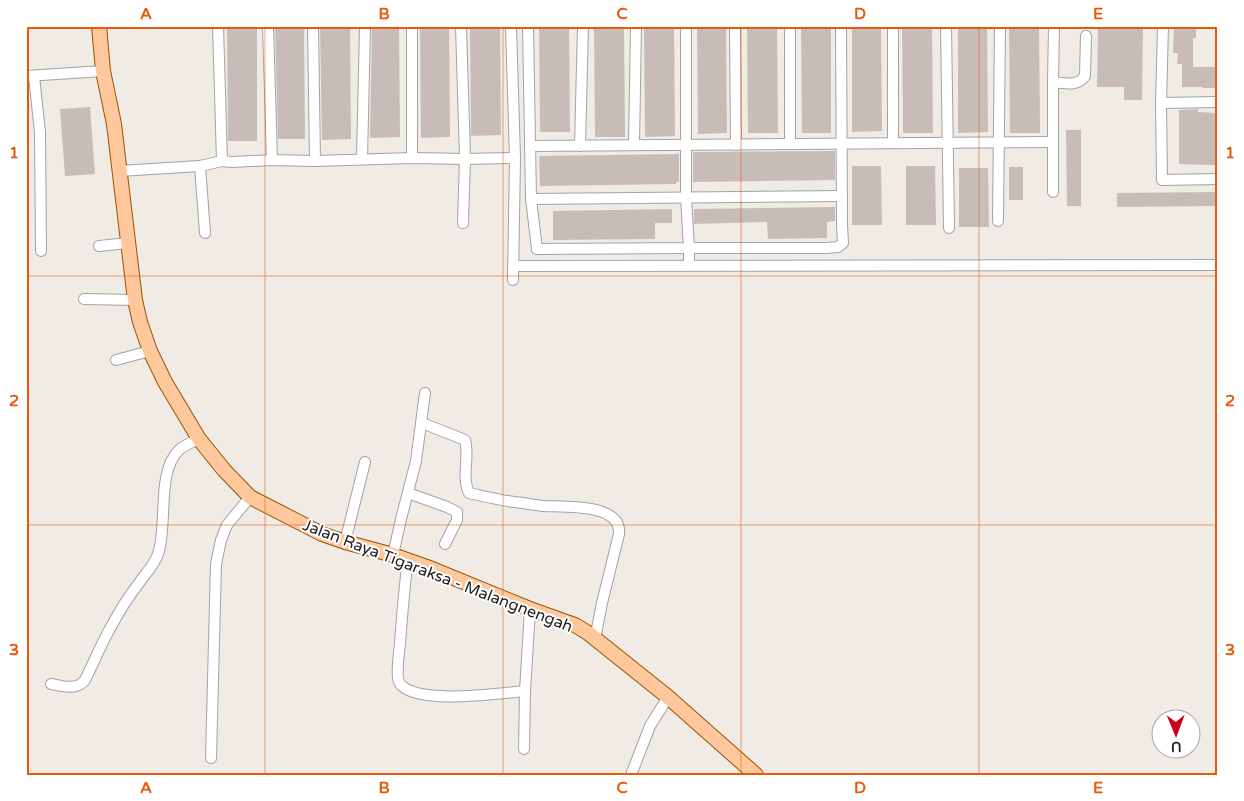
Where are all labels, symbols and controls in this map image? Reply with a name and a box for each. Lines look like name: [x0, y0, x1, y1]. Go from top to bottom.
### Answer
text: A: [140, 4, 152, 24]
text: B: [378, 4, 390, 24]
text: C: [616, 4, 628, 24]
text: D: [854, 4, 866, 24]
text: E: [1093, 4, 1103, 24]
text: 1: [9, 143, 19, 163]
text: 1: [1225, 143, 1235, 163]
text: 2: [9, 391, 19, 411]
text: 2: [1225, 391, 1235, 411]
street label: Jalan Raya Tigaraksa - Malangnengah: [300, 515, 576, 637]
text: 3: [9, 640, 19, 660]
text: 3: [1225, 640, 1235, 660]
north arrow: [1152, 708, 1202, 758]
text: U: [1171, 738, 1182, 755]
text: A: [140, 778, 152, 798]
text: B: [378, 778, 390, 798]
text: C: [616, 778, 628, 798]
text: D: [854, 778, 866, 798]
text: E: [1093, 778, 1103, 798]

